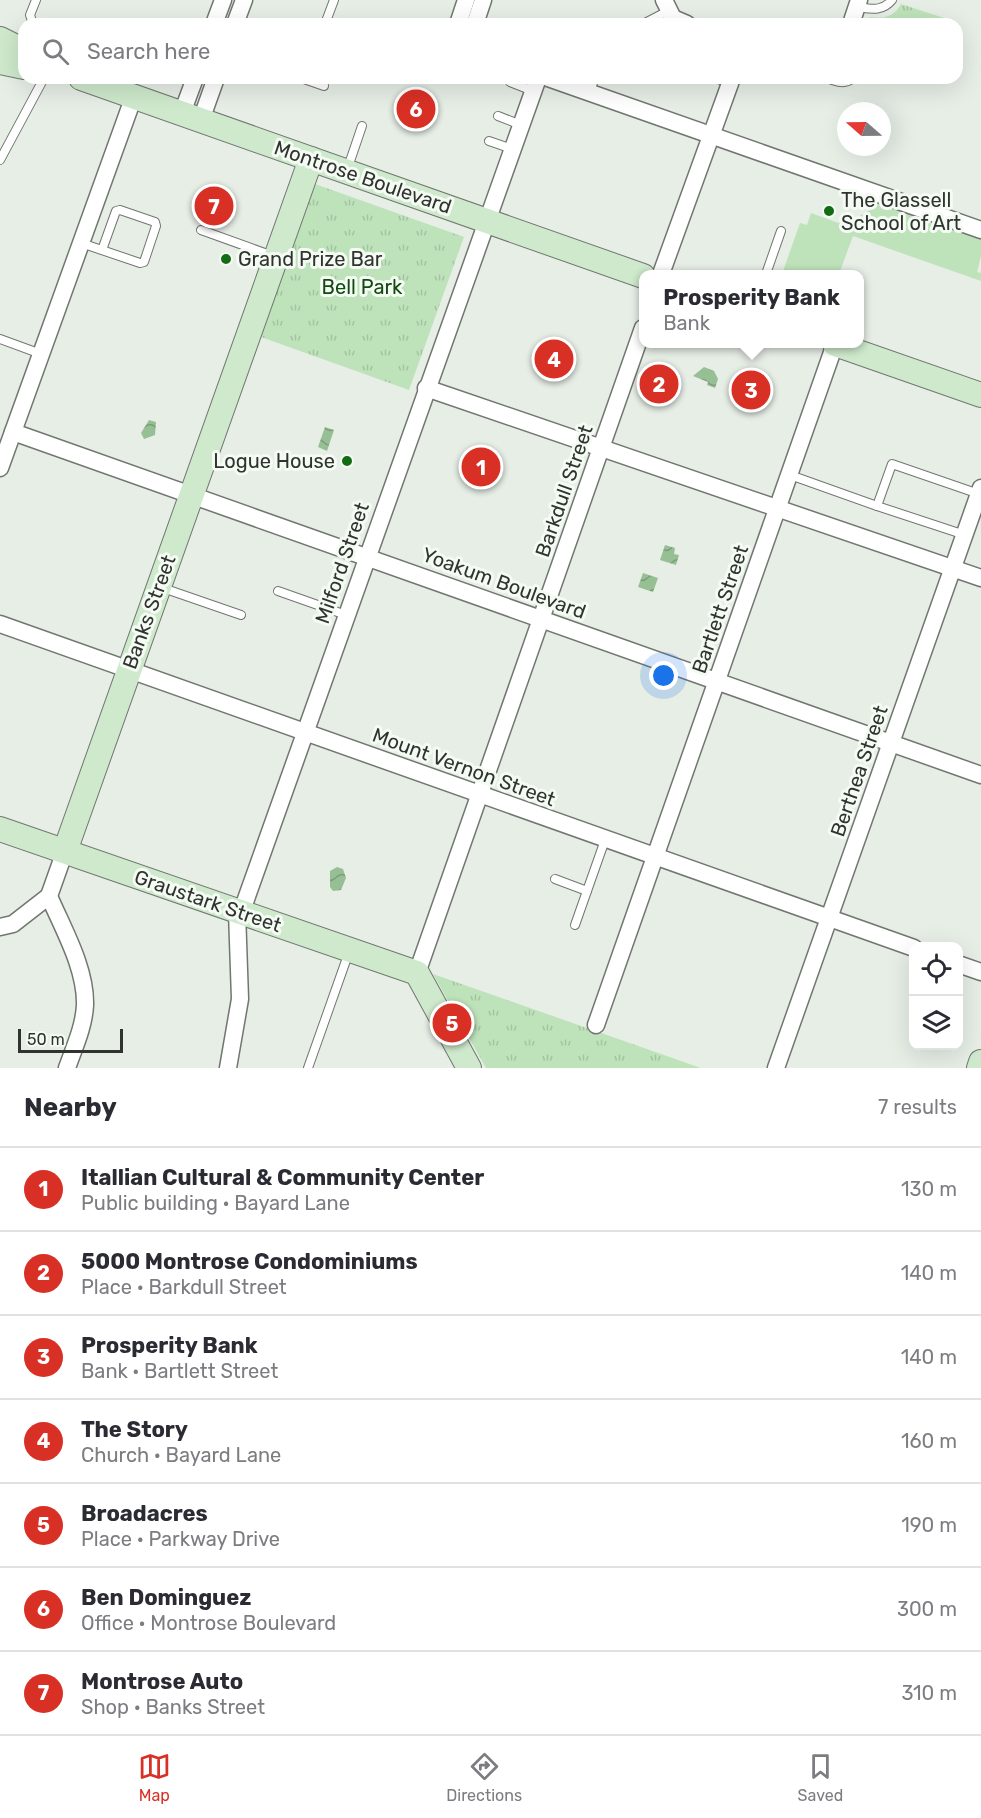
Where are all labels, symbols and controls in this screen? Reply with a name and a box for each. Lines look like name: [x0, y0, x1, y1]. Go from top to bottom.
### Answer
search box: [18, 18, 963, 84]
icon: search: [39, 35, 72, 68]
text: Search here: [87, 38, 210, 65]
pin: 6: [396, 86, 436, 132]
north arrow: [837, 102, 891, 156]
street label: Montrose Boulevard: [271, 135, 455, 219]
pin: 7: [194, 184, 234, 228]
place label: The Glassell School of Art: [841, 188, 961, 235]
marker: The Glassell School of Art: [822, 204, 836, 218]
place label: Grand Prize Bar: [238, 247, 383, 271]
marker: Grand Prize Bar: [219, 252, 233, 266]
popup: [639, 270, 864, 348]
park label: Bell Park: [322, 275, 403, 299]
text: Prosperity Bank: [663, 284, 840, 311]
text: Bank: [663, 311, 710, 335]
pin: 4: [534, 336, 574, 382]
pin: 2: [640, 362, 678, 406]
pin: 3: [732, 368, 771, 412]
street label: Barkdull Street: [530, 422, 598, 560]
pin: 1: [462, 444, 500, 490]
place label: Logue House: [213, 449, 335, 473]
marker: Logue House: [340, 454, 354, 468]
street label: Milford Street: [310, 499, 374, 627]
street label: Bartlett Street: [687, 541, 753, 676]
street label: Yoakum Boulevard: [419, 542, 589, 624]
street label: Banks Street: [117, 552, 181, 672]
your location: [649, 661, 678, 690]
street label: Berthea Street: [825, 702, 893, 840]
street label: Mount Vernon Street: [369, 723, 559, 811]
street label: Graustark Street: [131, 865, 285, 937]
map controls: [909, 942, 963, 1050]
button: locate: [909, 942, 963, 996]
button: layers: [909, 996, 963, 1050]
pin: 5: [432, 1000, 472, 1046]
scale bar: [18, 1026, 123, 1054]
text: 50 m: [27, 1030, 65, 1049]
text: Nearby: [24, 1092, 117, 1123]
text: 7 results: [878, 1095, 957, 1119]
text: Itallian Cultural & Community Center: [81, 1164, 484, 1191]
text: 1: [39, 1177, 48, 1201]
text: 130 m: [901, 1177, 957, 1201]
text: Public building · Bayard Lane: [81, 1191, 350, 1215]
text: 5000 Montrose Condominiums: [81, 1248, 418, 1275]
text: 2: [37, 1261, 50, 1285]
text: 140 m: [901, 1261, 957, 1285]
text: Place · Barkdull Street: [81, 1275, 287, 1299]
text: Prosperity Bank: [81, 1332, 258, 1359]
text: 3: [37, 1345, 50, 1369]
text: 140 m: [901, 1345, 957, 1369]
text: Bank · Bartlett Street: [81, 1359, 278, 1383]
text: The Story: [81, 1416, 188, 1443]
text: 4: [37, 1429, 50, 1453]
text: 160 m: [901, 1429, 957, 1453]
text: Church · Bayard Lane: [81, 1443, 281, 1467]
text: Broadacres: [81, 1500, 208, 1527]
text: 5: [37, 1513, 50, 1537]
text: 190 m: [901, 1513, 957, 1537]
text: Place · Parkway Drive: [81, 1527, 280, 1551]
text: Ben Dominguez: [81, 1584, 251, 1611]
text: 6: [37, 1597, 50, 1621]
text: 300 m: [897, 1597, 957, 1621]
text: Office · Montrose Boulevard: [81, 1611, 336, 1635]
text: Montrose Auto: [81, 1668, 243, 1695]
text: 7: [38, 1681, 49, 1705]
text: 310 m: [901, 1681, 957, 1705]
text: Shop · Banks Street: [81, 1695, 265, 1719]
tab: Map: [138, 1750, 171, 1805]
tab: Directions: [446, 1750, 522, 1805]
tab: Saved: [798, 1750, 843, 1805]

